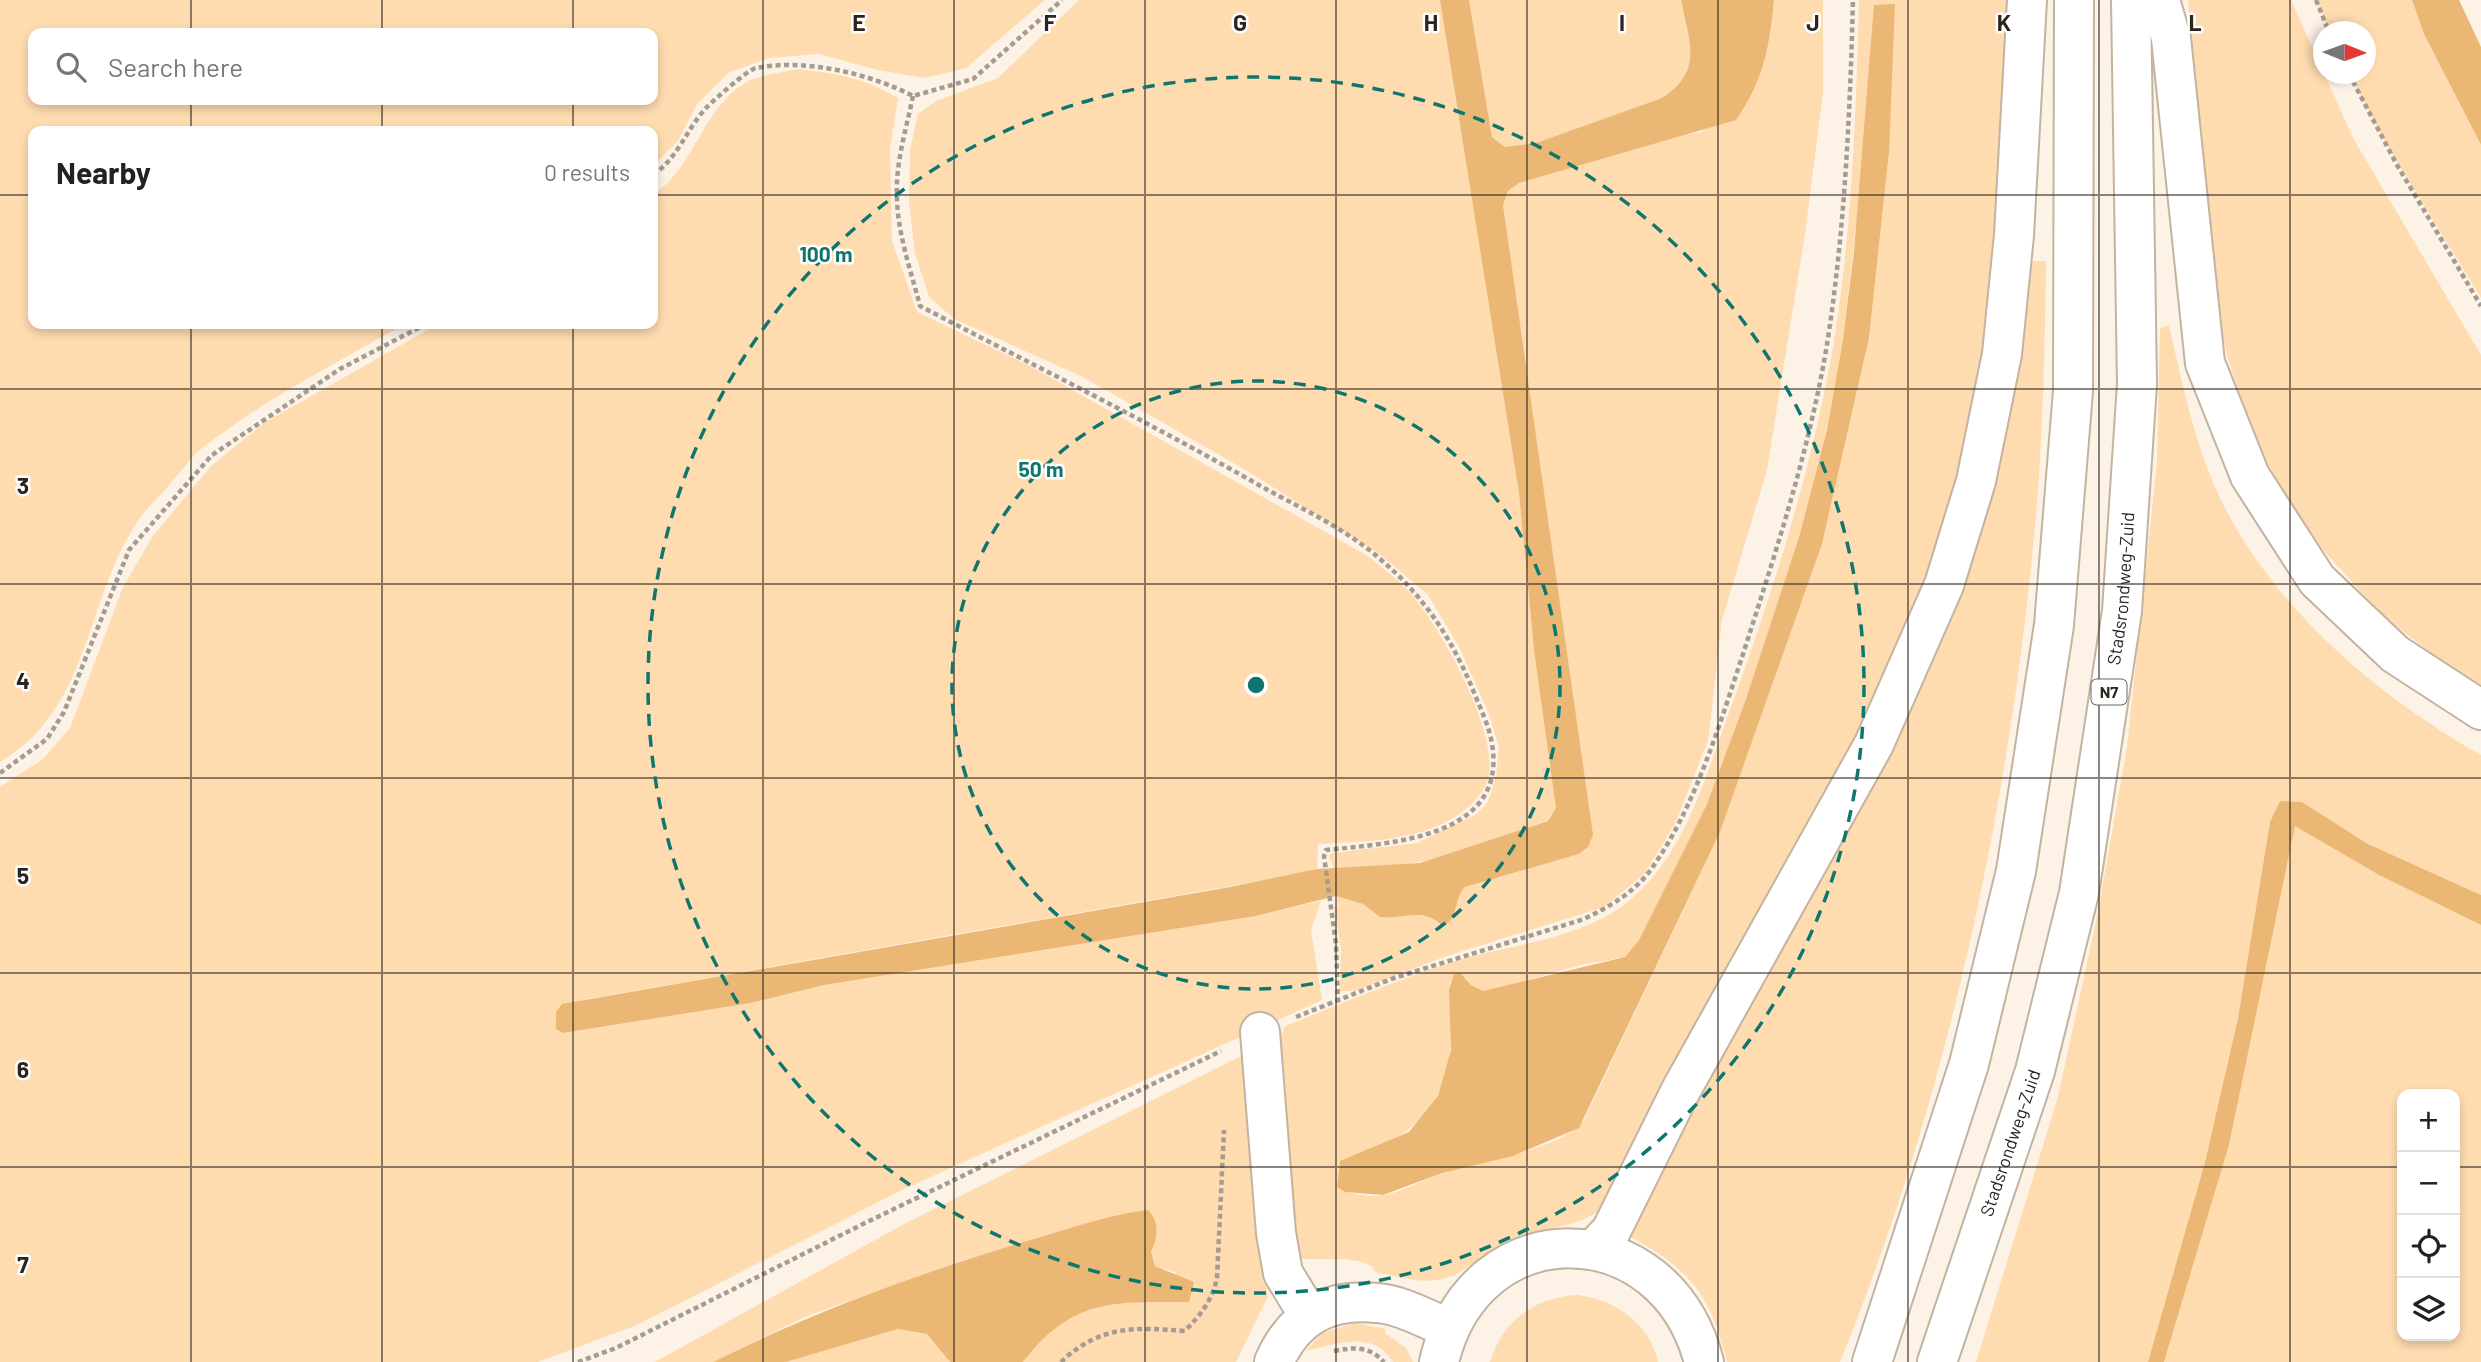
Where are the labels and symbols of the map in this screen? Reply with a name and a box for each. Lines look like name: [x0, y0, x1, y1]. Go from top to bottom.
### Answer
text: E: [852, 8, 866, 36]
text: F: [1044, 8, 1057, 36]
text: G: [1233, 8, 1247, 36]
text: H: [1424, 8, 1438, 36]
text: I: [1619, 8, 1625, 36]
text: J: [1806, 8, 1820, 36]
text: K: [1997, 8, 2011, 36]
text: L: [2188, 8, 2202, 36]
north arrow: [2313, 21, 2376, 84]
text: 100 m: [799, 241, 853, 266]
text: 50 m: [1018, 456, 1064, 481]
text: 3: [17, 471, 29, 499]
street label: Stadsrondweg-Zuid: [2102, 511, 2139, 666]
text: 4: [16, 666, 30, 694]
centre of rings: [1244, 673, 1268, 697]
road number: N7: [2092, 680, 2126, 705]
text: 5: [17, 861, 29, 889]
text: 6: [17, 1055, 29, 1083]
street label: Stadsrondweg-Zuid: [1975, 1067, 2045, 1219]
text: 7: [17, 1250, 29, 1278]

